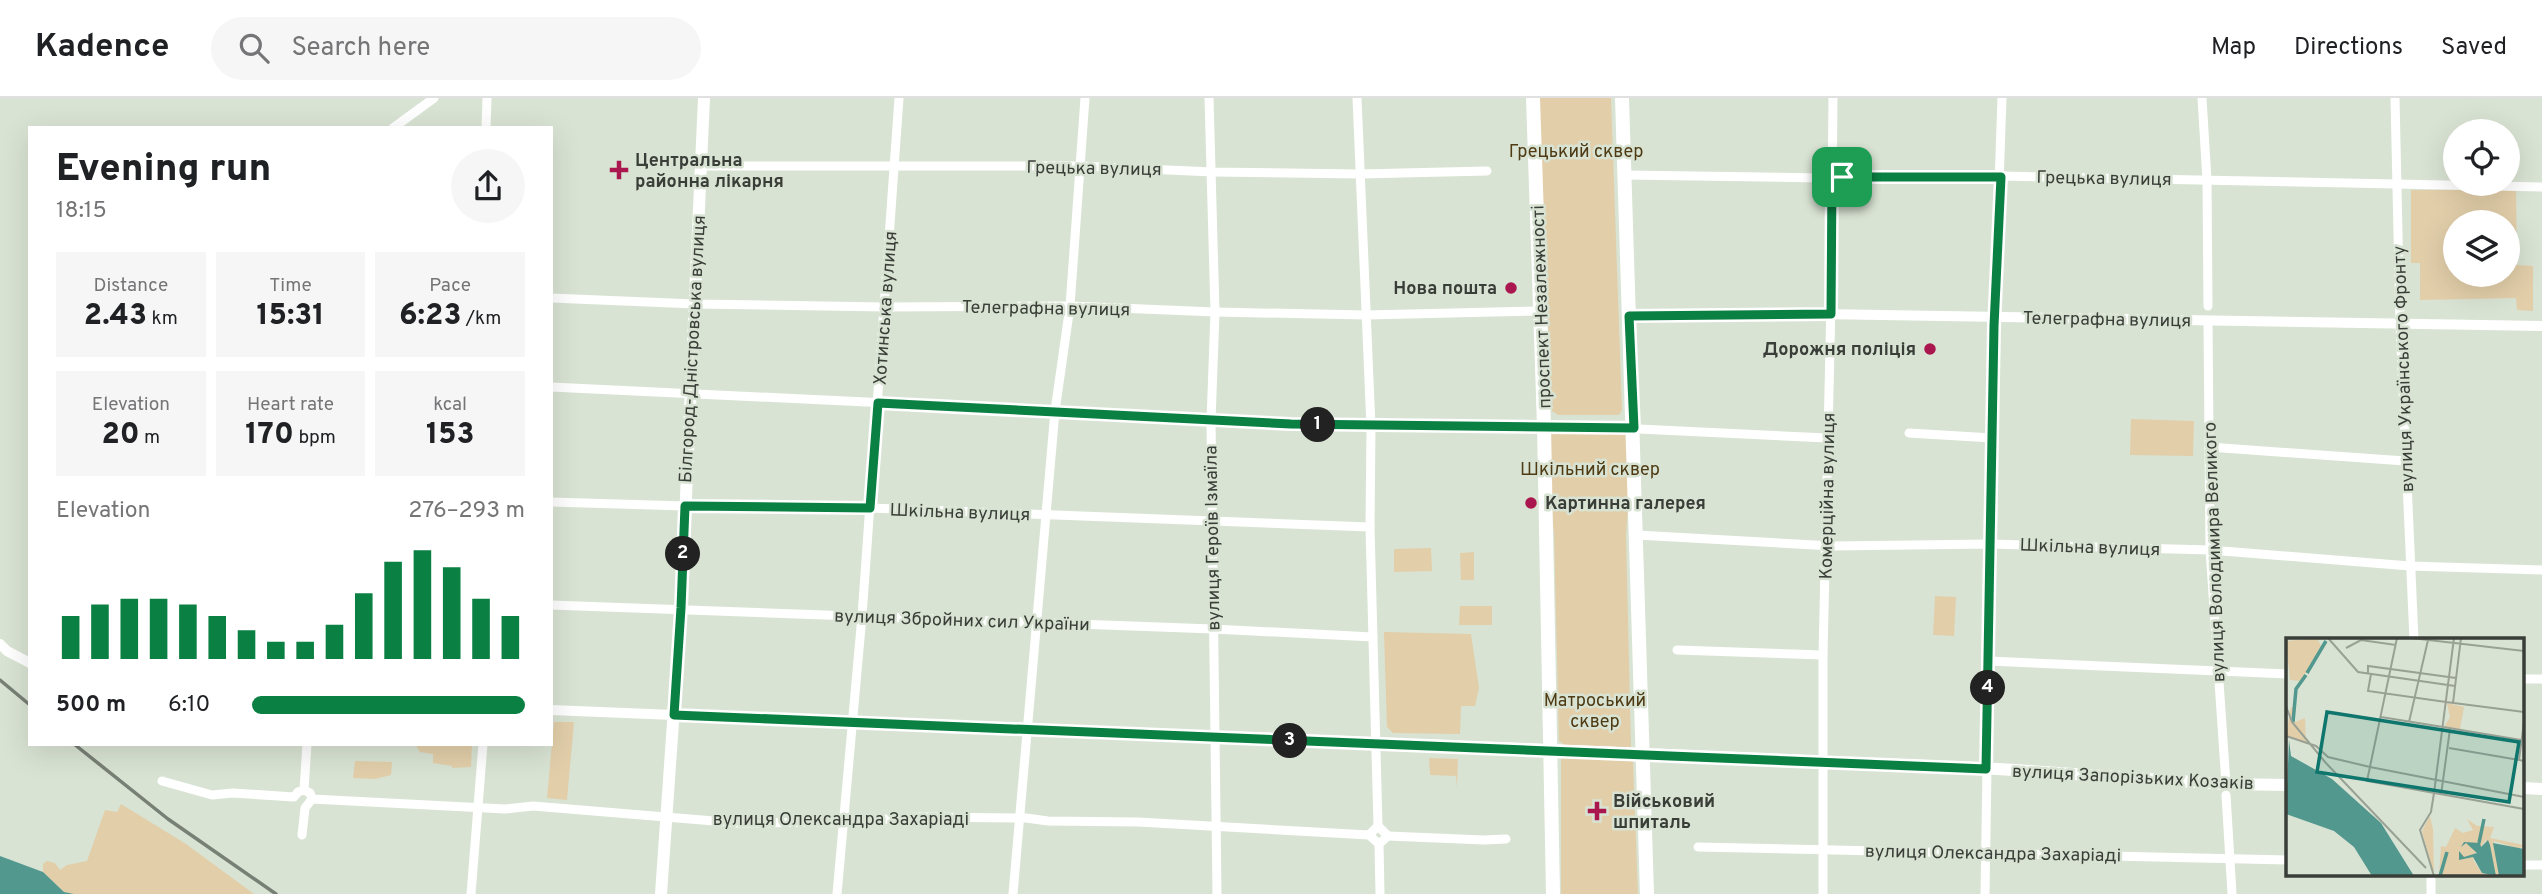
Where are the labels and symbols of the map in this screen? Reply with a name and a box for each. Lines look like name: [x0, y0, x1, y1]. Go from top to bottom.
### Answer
park label: Грецький сквер: [1509, 141, 1643, 164]
pin: [1812, 147, 1872, 207]
place label: Центральна районна лікарня: [635, 150, 784, 194]
street label: Грецька вулиця: [1026, 157, 1162, 182]
marker: Центральна районна лікарня: [609, 160, 629, 180]
street label: Грецька вулиця: [2036, 167, 2172, 192]
street label: проспект Незалежності: [1527, 205, 1558, 409]
street label: Білгород-Дністровська вулиця: [675, 215, 712, 484]
street label: Хотинська вулиця: [870, 230, 903, 386]
street label: вулиця Українського Фронту: [2389, 245, 2420, 493]
place label: Нова пошта: [1393, 278, 1497, 301]
marker: Нова пошта: [1503, 280, 1519, 296]
street label: Телеграфна вулиця: [962, 297, 1130, 322]
street label: Телеграфна вулиця: [2023, 308, 2191, 333]
place label: Дорожня поліція: [1763, 339, 1916, 362]
marker: Дорожня поліція: [1922, 341, 1938, 357]
pin: 1: [1300, 408, 1336, 442]
street label: Комерційна вулиця: [1816, 413, 1841, 580]
street label: вулиця Володимира Великого: [2199, 421, 2232, 683]
street label: вулиця Героїв Ізмаїла: [1200, 445, 1227, 631]
park label: Шкільний сквер: [1520, 459, 1660, 482]
place label: Картинна галерея: [1545, 493, 1706, 516]
marker: Картинна галерея: [1523, 495, 1539, 511]
street label: Шкільна вулиця: [889, 500, 1031, 527]
street label: Шкільна вулиця: [2019, 535, 2161, 562]
pin: 2: [666, 536, 700, 572]
street label: вулиця Збройних сил України: [834, 606, 1090, 637]
inset map: [2286, 638, 2524, 876]
pin: 4: [1970, 670, 2006, 706]
park label: Матроський сквер: [1544, 690, 1646, 734]
pin: 3: [1272, 724, 1308, 758]
street label: вулиця Запорізьких Козаків: [2011, 761, 2254, 796]
place label: Військовий шпиталь: [1613, 791, 1715, 835]
marker: Військовий шпиталь: [1587, 801, 1607, 821]
street label: вулиця Олександра Захаріаді: [713, 809, 969, 832]
street label: вулиця Олександра Захаріаді: [1865, 841, 2121, 868]

